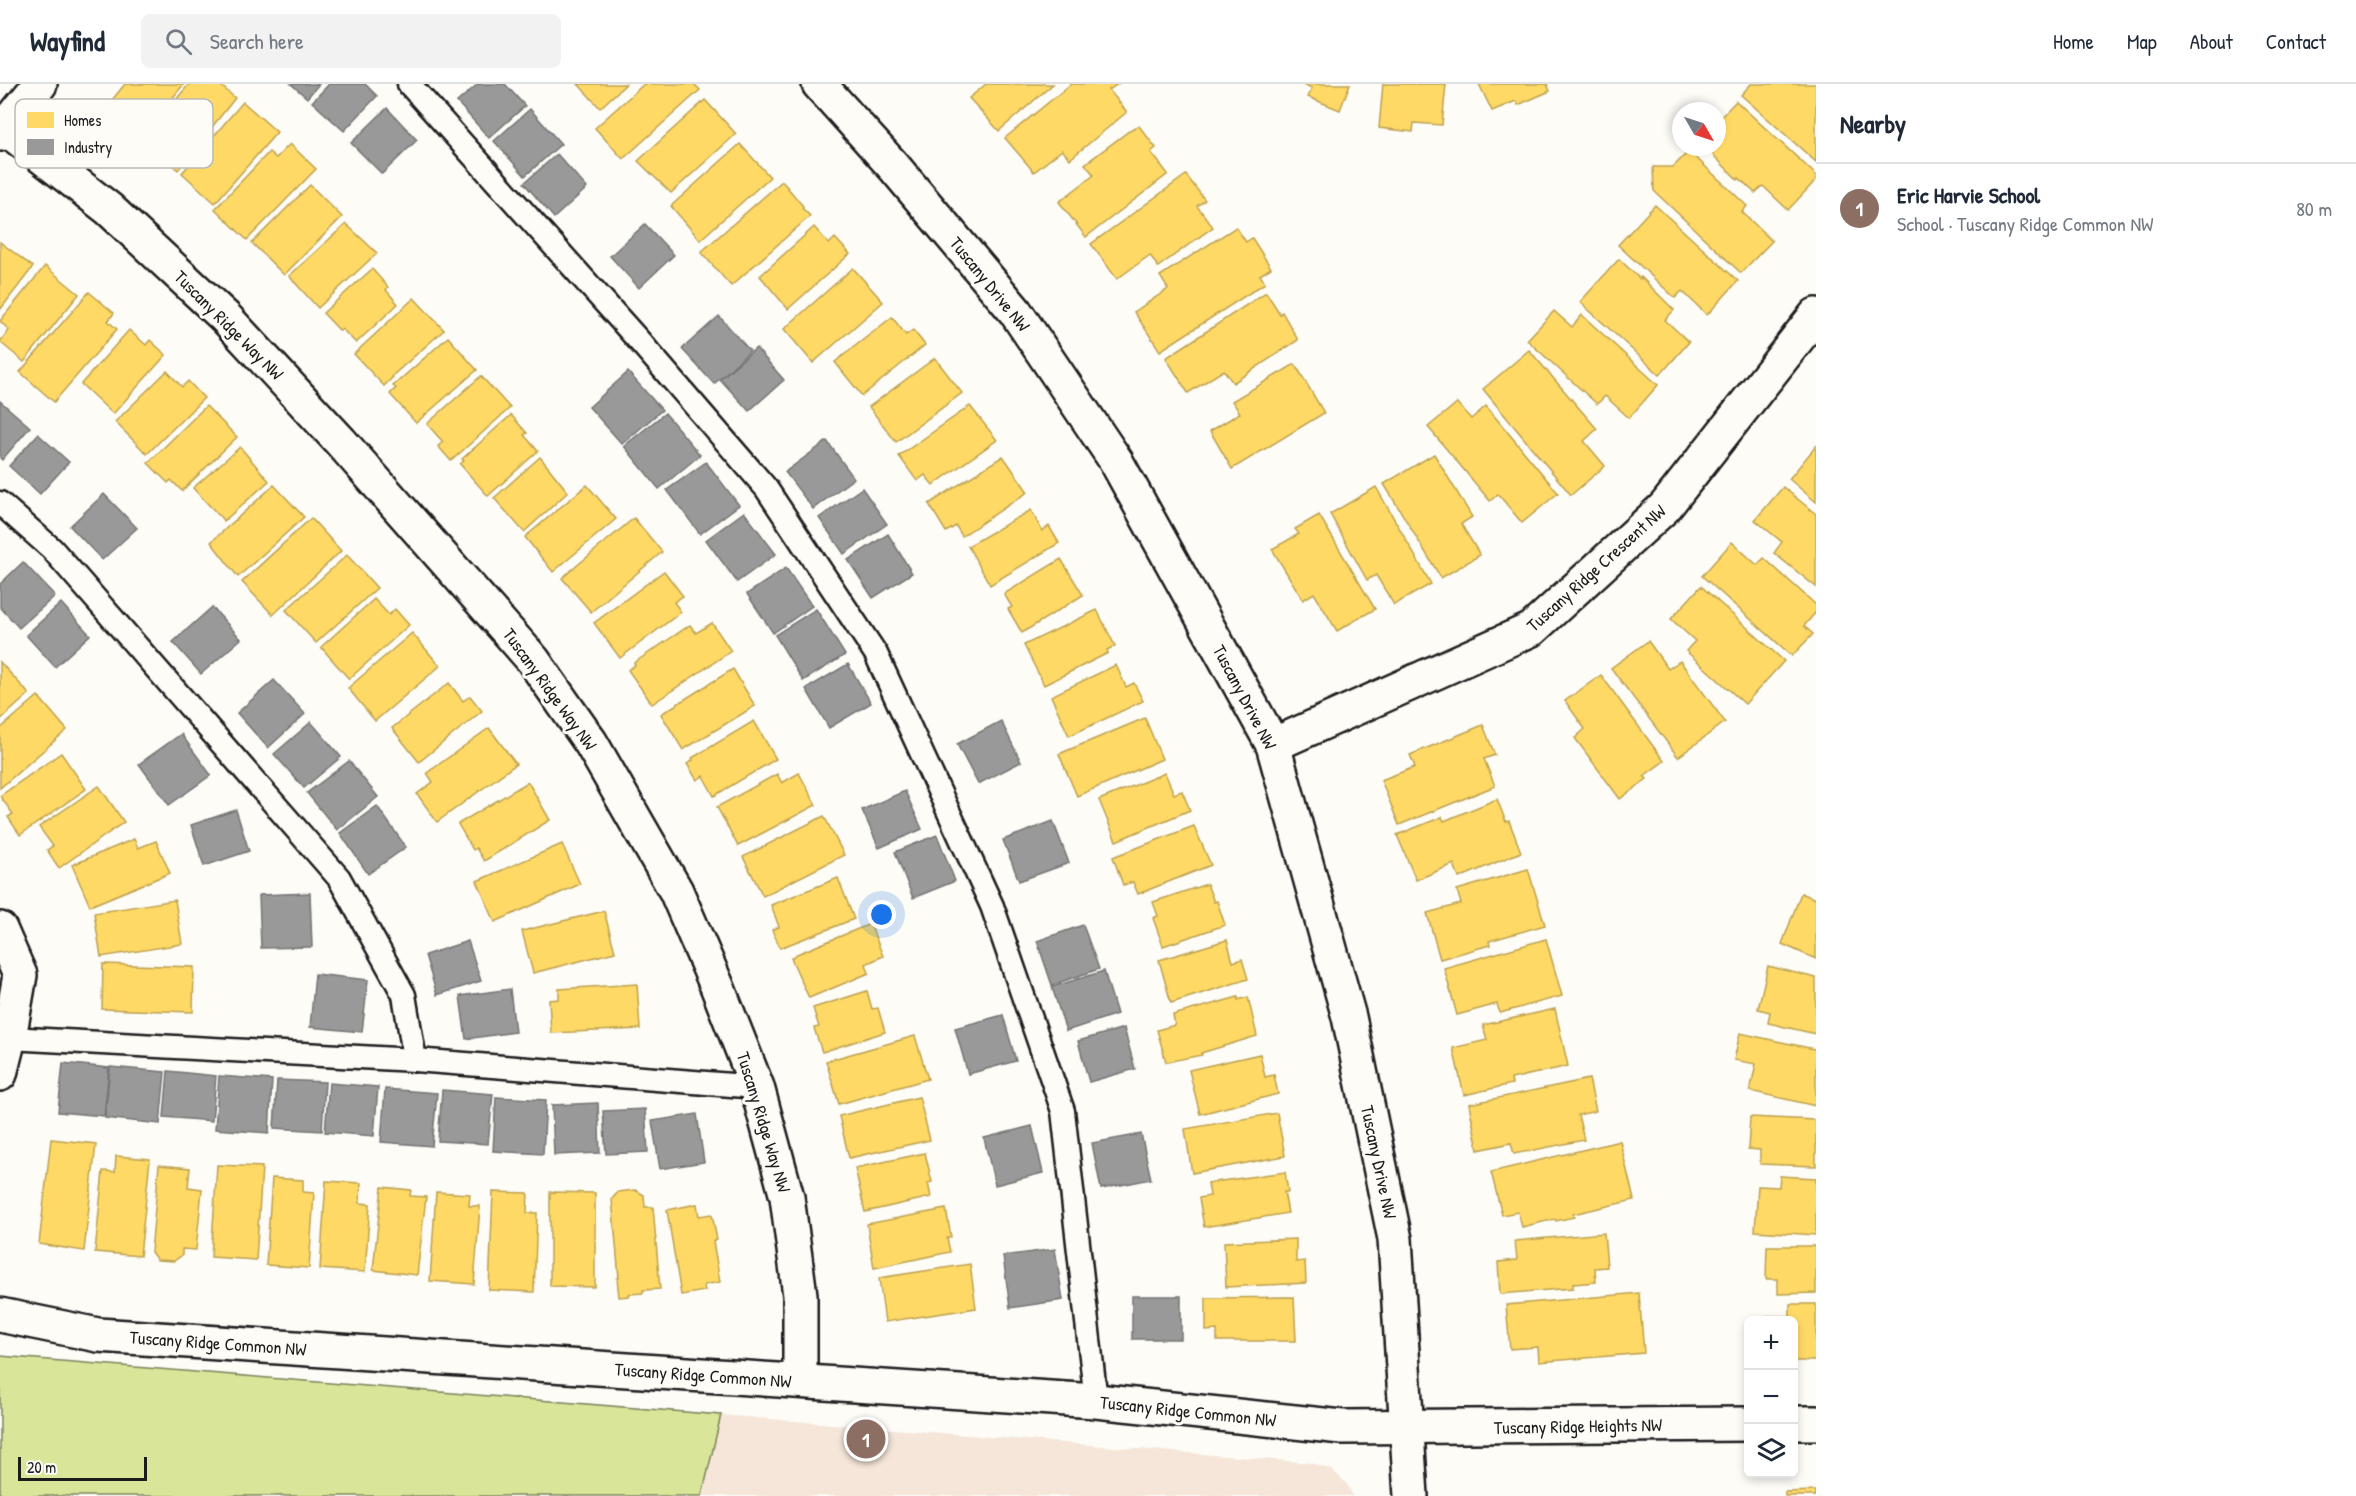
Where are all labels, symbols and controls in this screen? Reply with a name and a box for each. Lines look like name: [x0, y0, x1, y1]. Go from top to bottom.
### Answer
search box: [141, 14, 561, 68]
text: Wayfind: [30, 22, 105, 60]
icon: search: [162, 25, 195, 58]
text: Search here: [210, 26, 304, 56]
text: Home: [2053, 27, 2094, 56]
text: Map: [2127, 27, 2157, 56]
text: About: [2190, 27, 2233, 56]
text: Contact: [2266, 27, 2326, 56]
legend: [15, 99, 213, 168]
north arrow: [1672, 102, 1726, 156]
text: Nearby: [1840, 106, 1906, 141]
text: Homes: [64, 109, 101, 131]
text: Industry: [64, 136, 112, 158]
text: Eric Harvie School: [1897, 180, 2040, 210]
text: 1: [1856, 195, 1863, 222]
text: 80 m: [2296, 195, 2332, 222]
text: School · Tuscany Ridge Common NW: [1897, 210, 2153, 237]
street label: Tuscany Drive NW: [944, 231, 1036, 337]
street label: Tuscany Ridge Way NW: [169, 265, 289, 385]
street label: Tuscany Ridge Crescent NW: [1521, 499, 1671, 637]
street label: Tuscany Ridge Way NW: [497, 623, 603, 755]
street label: Tuscany Drive NW: [1207, 640, 1283, 754]
your location: [867, 900, 896, 929]
street label: Tuscany Ridge Way NW: [731, 1049, 797, 1195]
street label: Tuscany Drive NW: [1355, 1103, 1403, 1221]
map controls: [1744, 1316, 1798, 1478]
button: +: [1744, 1316, 1798, 1370]
street label: Tuscany Ridge Common NW: [129, 1324, 307, 1362]
street label: Tuscany Ridge Common NW: [614, 1356, 792, 1394]
button: −: [1744, 1370, 1798, 1424]
street label: Tuscany Ridge Common NW: [1099, 1389, 1277, 1433]
street label: Tuscany Ridge Heights NW: [1494, 1412, 1662, 1440]
pin: 1: [846, 1416, 886, 1462]
button: layers: [1744, 1424, 1798, 1478]
scale bar: [18, 1454, 147, 1482]
text: 20 m: [27, 1456, 56, 1478]

